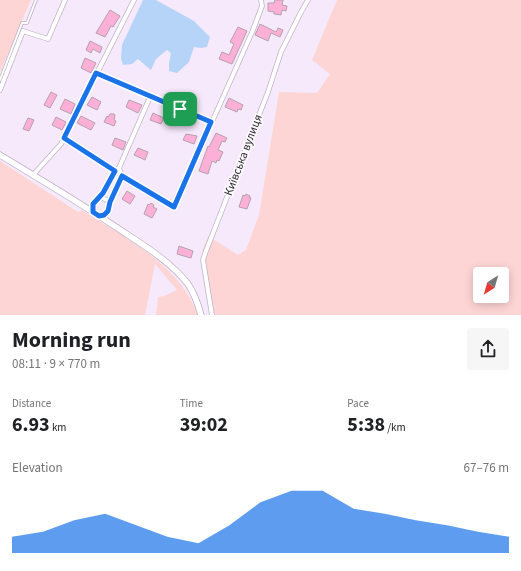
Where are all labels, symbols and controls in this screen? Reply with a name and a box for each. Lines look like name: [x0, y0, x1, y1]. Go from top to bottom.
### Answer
pin: [163, 92, 197, 126]
icon: arrive: [169, 98, 191, 120]
street label: Київська вулиця: [220, 112, 267, 198]
north arrow: [473, 267, 509, 303]
map controls: [473, 267, 509, 303]
text: Morning run: [12, 324, 131, 356]
button: share: [467, 328, 509, 370]
text: 08:11 · 9 × 770 m: [12, 355, 100, 373]
text: Distance: [12, 396, 51, 411]
text: Time: [180, 396, 203, 411]
text: Pace: [347, 396, 369, 411]
text: 6.93: [12, 411, 50, 439]
text: 39:02: [180, 411, 228, 439]
text: 5:38: [347, 411, 385, 439]
text: km: [50, 420, 66, 435]
text: /km: [385, 420, 406, 435]
text: Elevation: [12, 459, 63, 477]
text: 67–76 m: [464, 459, 509, 477]

